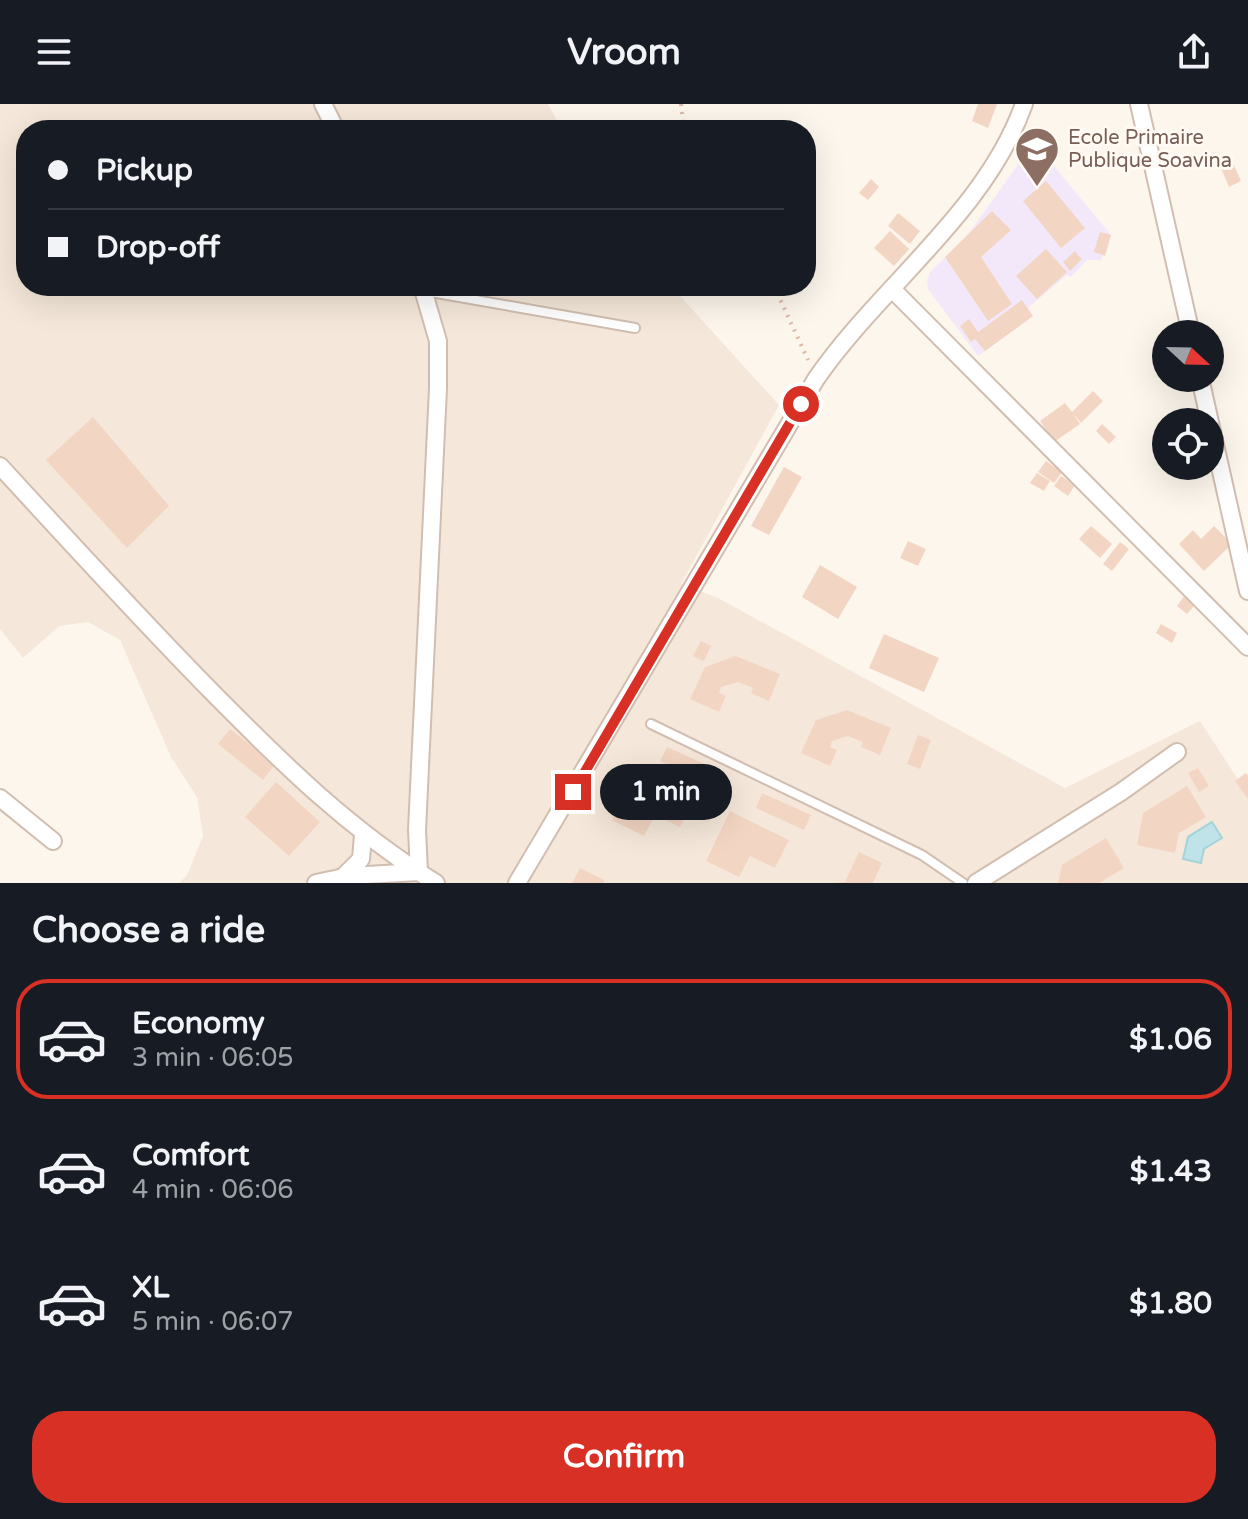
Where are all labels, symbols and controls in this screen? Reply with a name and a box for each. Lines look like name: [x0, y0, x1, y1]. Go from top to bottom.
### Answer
icon: menu: [32, 30, 76, 74]
icon: share: [1172, 30, 1216, 74]
text: Vroom: [567, 31, 681, 74]
school or university icon: Ecole Primaire Publique Soavina: [1013, 125, 1061, 188]
place label: Ecole Primaire Publique Soavina: [1068, 126, 1232, 173]
text: Pickup: [96, 152, 193, 189]
text: Drop-off: [96, 229, 220, 266]
north arrow: [1152, 320, 1224, 392]
map controls: [1152, 320, 1224, 480]
route start: [783, 386, 819, 422]
button: locate: [1152, 408, 1224, 480]
callout: 1 min: [601, 764, 733, 820]
route end: [555, 774, 591, 810]
text: 1 min: [631, 776, 701, 807]
text: Choose a ride: [32, 909, 265, 952]
icon: car: [36, 1003, 108, 1075]
text: Economy: [132, 1005, 265, 1042]
text: $1.06: [1129, 1021, 1212, 1058]
text: 3 min · 06:05: [132, 1042, 294, 1073]
icon: car: [36, 1135, 108, 1207]
text: Comfort: [132, 1137, 250, 1174]
text: $1.43: [1130, 1153, 1212, 1190]
text: 4 min · 06:06: [132, 1174, 294, 1205]
icon: car: [36, 1267, 108, 1339]
text: XL: [132, 1269, 169, 1306]
text: $1.80: [1129, 1285, 1212, 1322]
text: 5 min · 06:07: [132, 1306, 294, 1337]
button: Confirm: [32, 1411, 1216, 1503]

